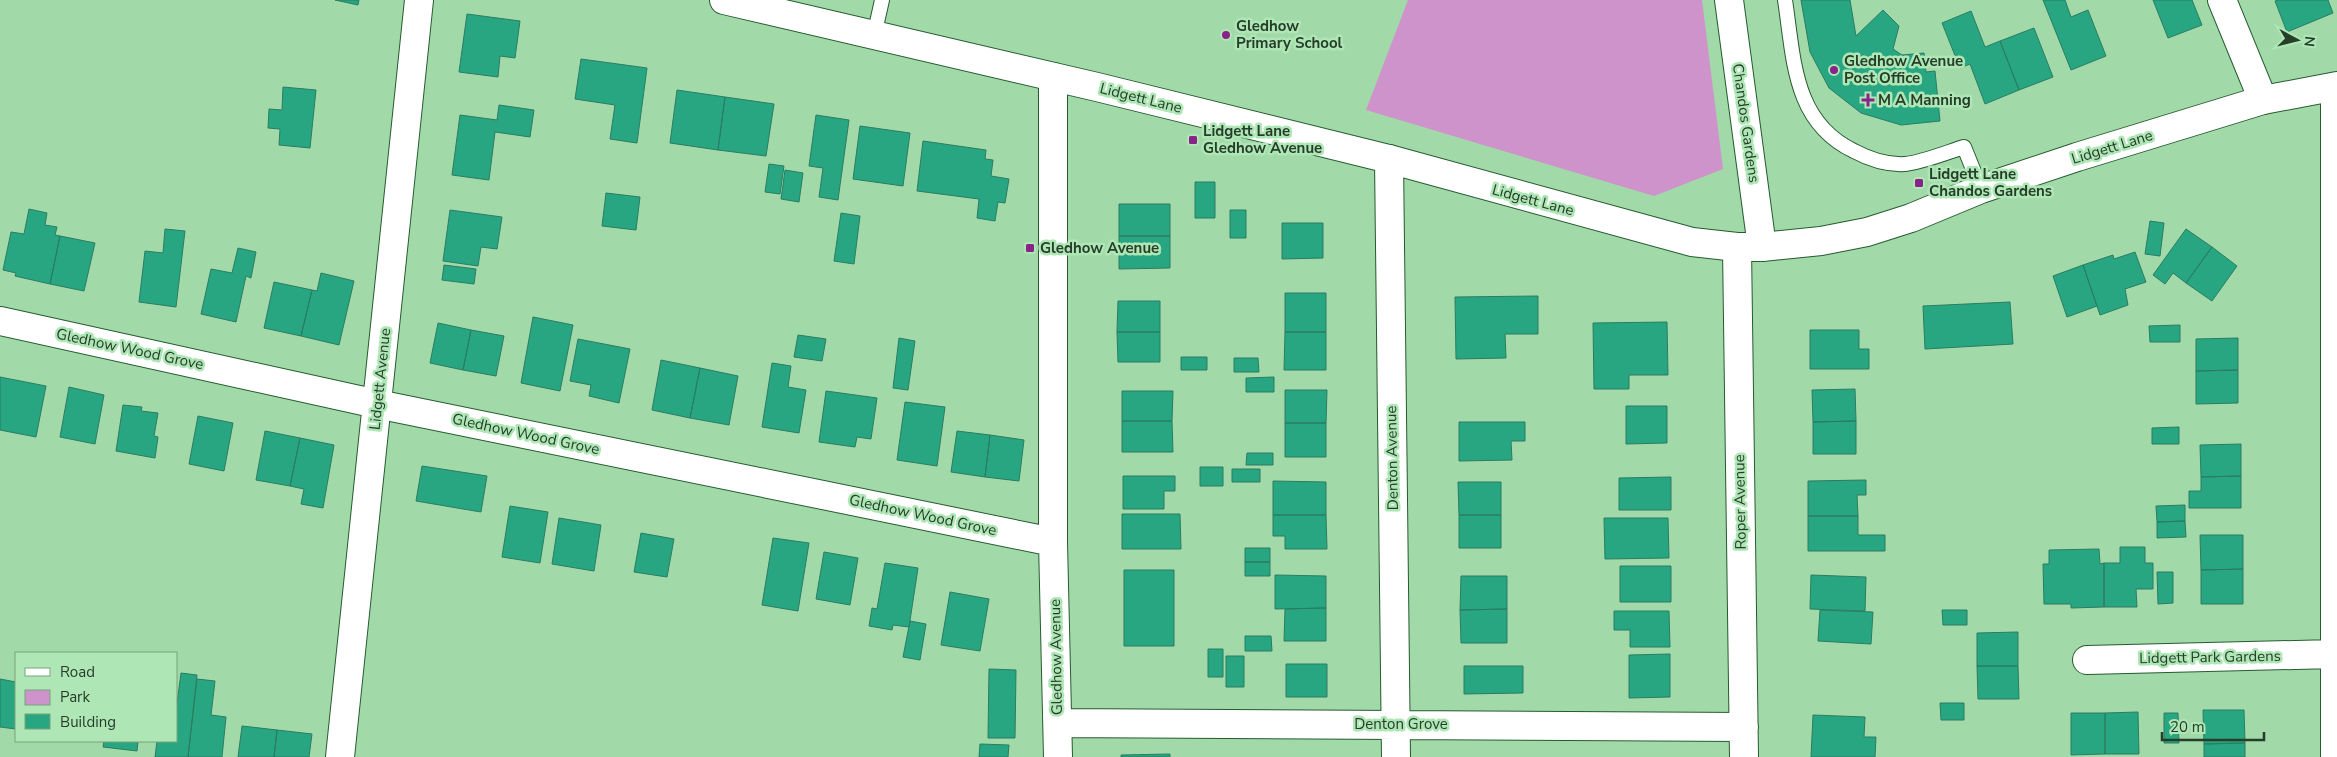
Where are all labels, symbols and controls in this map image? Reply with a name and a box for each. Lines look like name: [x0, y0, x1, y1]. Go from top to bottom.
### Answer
north arrow: [2272, 15, 2322, 65]
place label: Gledhow Primary School: [1236, 16, 1343, 53]
marker: Gledhow Primary School: [1220, 29, 1232, 41]
text: N: [2299, 35, 2319, 48]
place label: Gledhow Avenue Post Office: [1844, 51, 1963, 88]
street label: Chandos Gardens: [1728, 62, 1764, 184]
marker: Gledhow Avenue Post Office: [1828, 64, 1840, 76]
street label: Lidgett Lane: [1098, 78, 1184, 118]
place label: M A Manning: [1878, 90, 1971, 110]
marker: M A Manning: [1862, 94, 1874, 106]
place label: Lidgett Lane Gledhow Avenue: [1203, 121, 1322, 158]
street label: Lidgett Lane: [2069, 125, 2155, 169]
marker: Lidgett Lane Gledhow Avenue: [1187, 134, 1199, 146]
place label: Lidgett Lane Chandos Gardens: [1929, 164, 2052, 201]
marker: Lidgett Lane Chandos Gardens: [1913, 177, 1925, 189]
street label: Lidgett Lane: [1490, 179, 1576, 221]
place label: Gledhow Avenue: [1040, 238, 1159, 258]
marker: Gledhow Avenue: [1024, 242, 1036, 254]
street label: Gledhow Wood Grove: [55, 324, 206, 374]
street label: Lidgett Avenue: [365, 327, 395, 431]
street label: Denton Avenue: [1381, 406, 1403, 510]
street label: Gledhow Wood Grove: [451, 409, 602, 459]
street label: Roper Avenue: [1729, 454, 1751, 550]
street label: Gledhow Wood Grove: [848, 490, 999, 540]
street label: Gledhow Avenue: [1045, 599, 1067, 715]
street label: Lidgett Park Gardens: [2139, 646, 2281, 668]
legend: [15, 652, 178, 742]
text: Road: [60, 662, 95, 682]
text: Park: [60, 687, 90, 707]
scale bar: [2162, 710, 2264, 742]
text: Building: [60, 712, 116, 732]
street label: Denton Grove: [1354, 714, 1448, 734]
text: 20 m: [2170, 717, 2205, 737]

